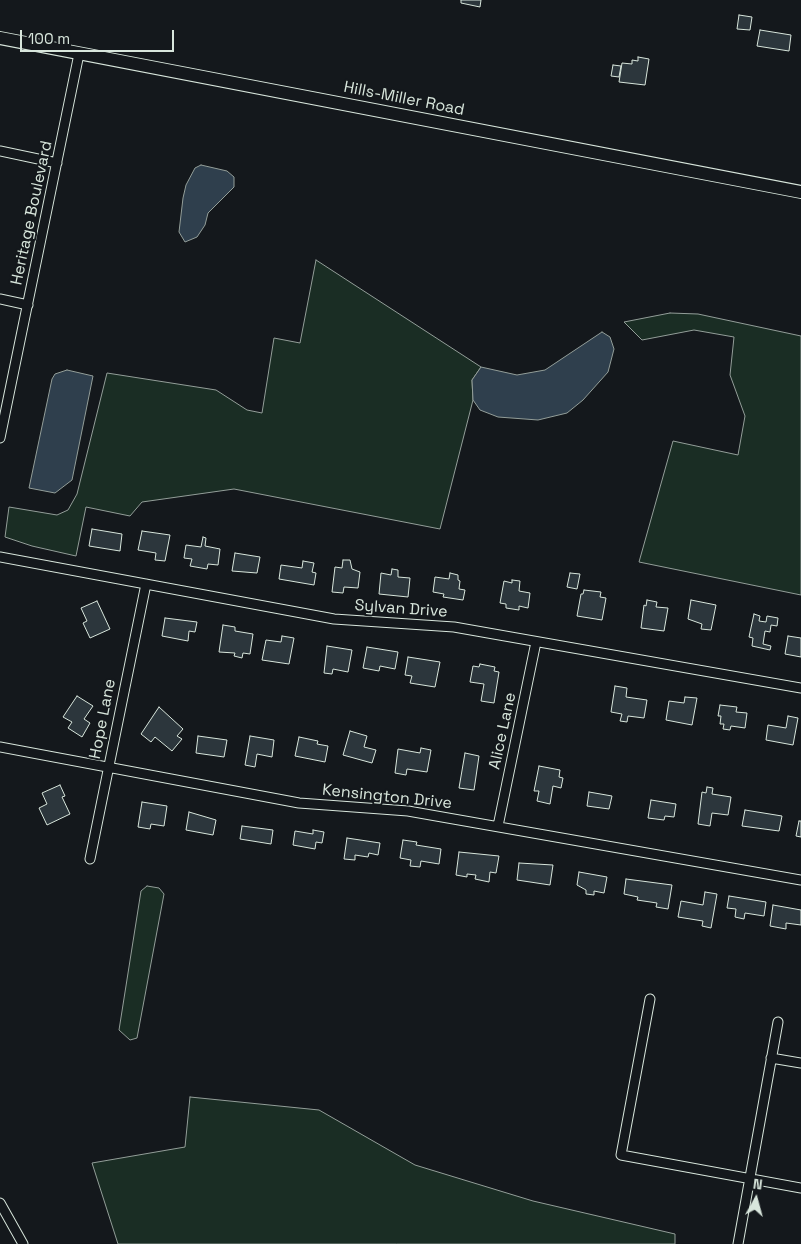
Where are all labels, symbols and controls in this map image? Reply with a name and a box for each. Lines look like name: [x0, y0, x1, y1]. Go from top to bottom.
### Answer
scale bar: [22, 20, 176, 52]
text: 100 m: [28, 29, 70, 48]
street label: Hills-Miller Road: [342, 78, 466, 120]
street label: Heritage Boulevard: [7, 139, 57, 287]
street label: Sylvan Drive: [354, 596, 448, 622]
street label: Hope Lane: [86, 677, 120, 761]
street label: Alice Lane: [485, 691, 521, 771]
street label: Kensington Drive: [321, 781, 453, 813]
north arrow: [731, 1174, 781, 1224]
text: N: [752, 1175, 764, 1194]

